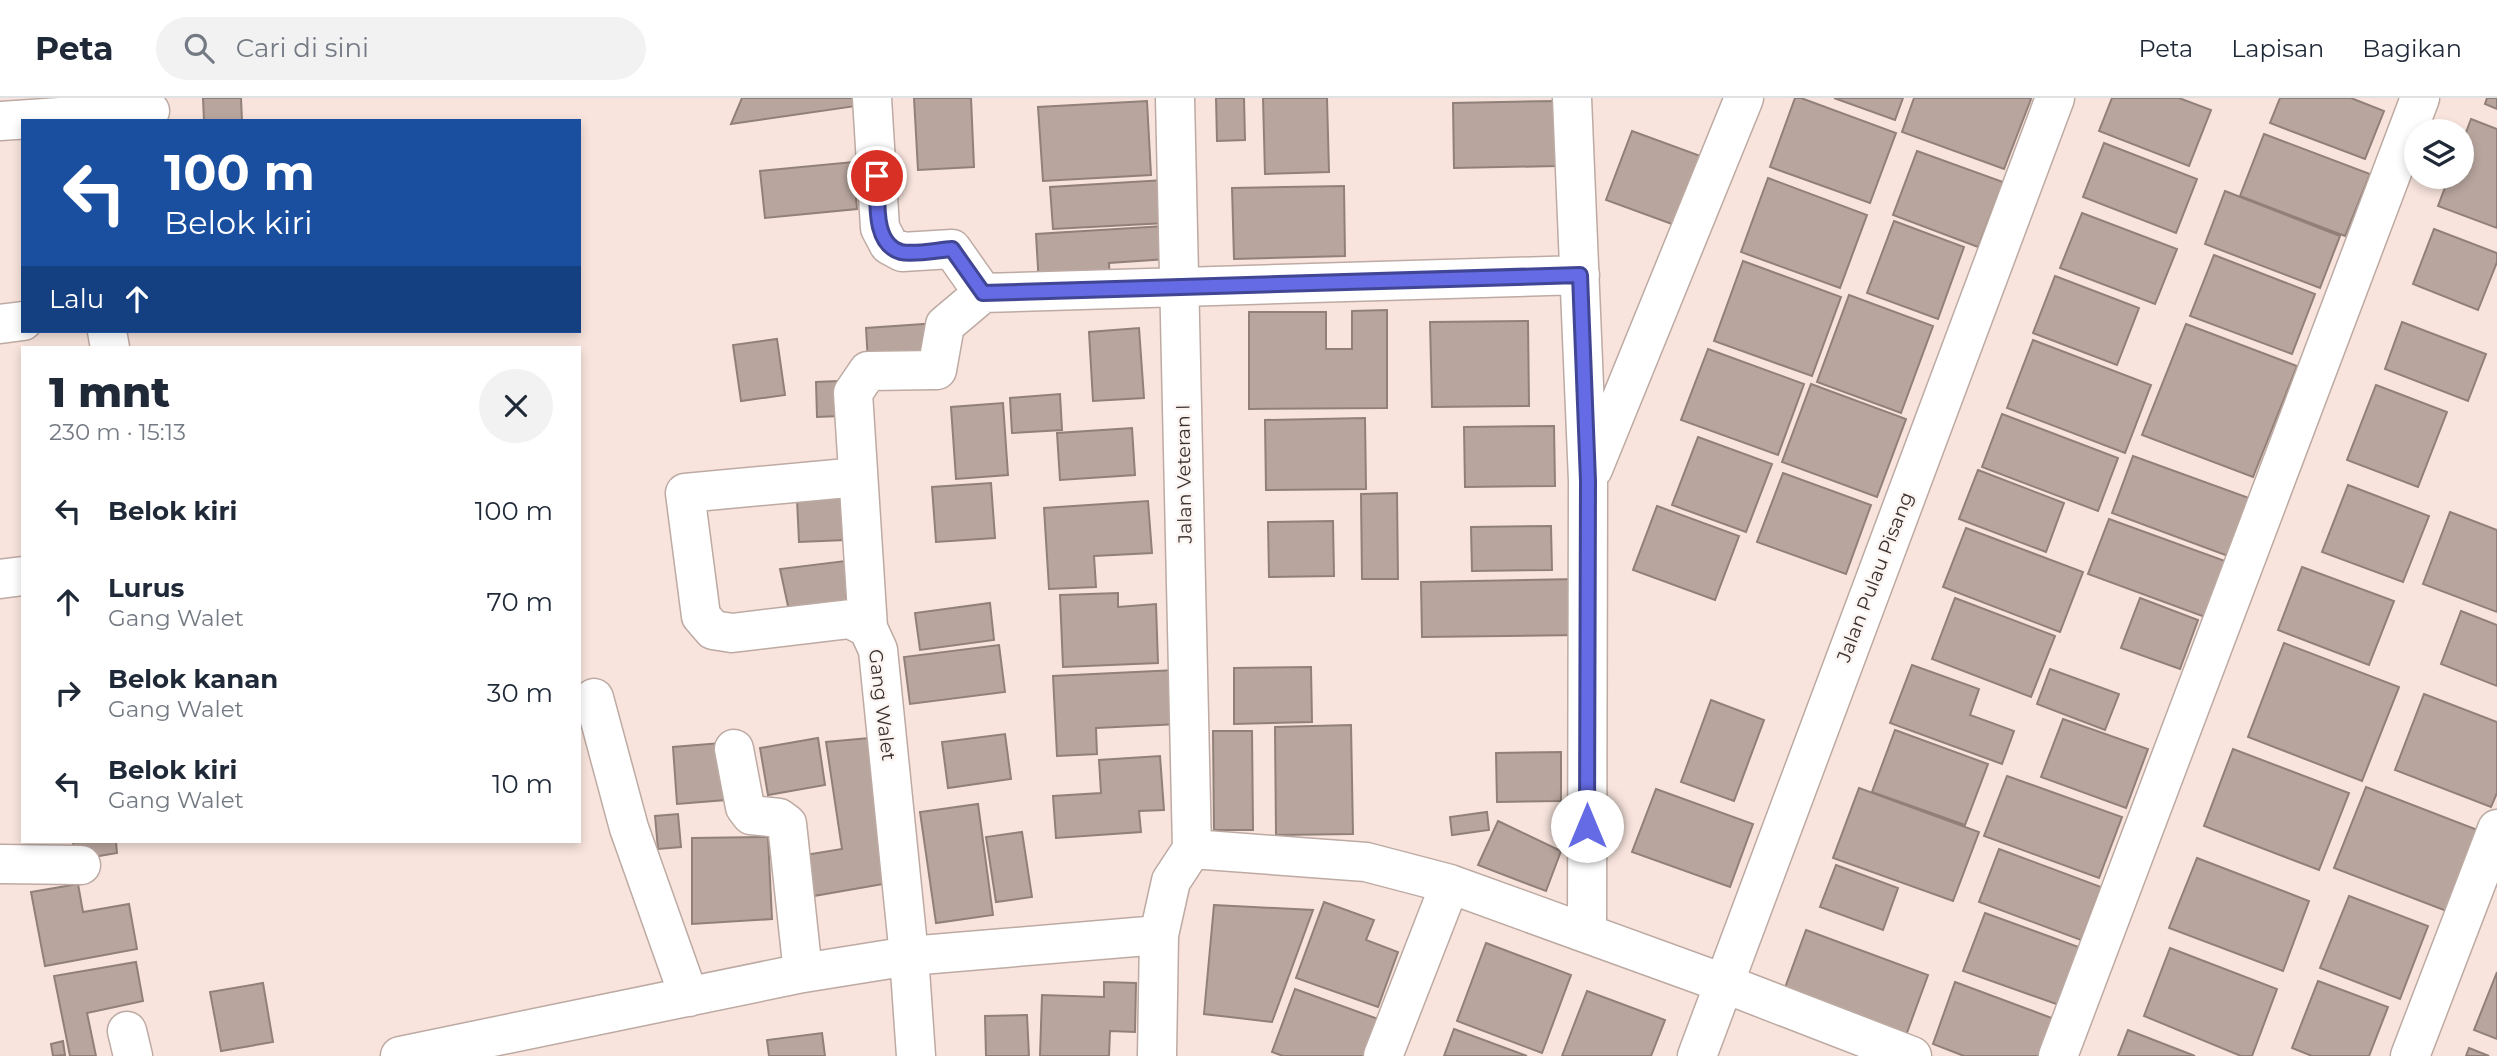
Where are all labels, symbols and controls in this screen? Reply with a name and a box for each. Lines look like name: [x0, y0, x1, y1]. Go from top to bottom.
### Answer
search box: [156, 17, 646, 80]
text: Peta: [35, 28, 114, 68]
icon: search: [180, 29, 218, 67]
text: Cari di sini: [236, 32, 369, 64]
text: Peta: [2138, 34, 2193, 63]
text: Lapisan: [2231, 34, 2324, 63]
text: Bagikan: [2362, 34, 2462, 63]
map controls: [2404, 119, 2474, 189]
button: layers: [2404, 119, 2474, 189]
text: 100 m: [164, 143, 315, 202]
pin: [847, 146, 907, 206]
icon: left: [49, 147, 140, 238]
icon: arrive: [858, 157, 896, 195]
text: Belok kiri: [164, 203, 313, 242]
icon: ahead: [118, 280, 156, 318]
text: Lalu: [49, 283, 104, 315]
text: 1 mnt: [49, 366, 170, 418]
button: close: [479, 369, 553, 443]
street label: Jalan Veteran I: [1171, 404, 1197, 545]
text: 230 m · 15:13: [49, 418, 186, 446]
street label: Jalan Pulau Pisang: [1832, 489, 1918, 666]
icon: left: [49, 492, 87, 530]
text: Belok kiri: [108, 495, 237, 527]
text: 100 m: [475, 495, 553, 527]
text: Lurus: [108, 572, 184, 604]
icon: ahead: [49, 583, 87, 621]
text: 70 m: [487, 586, 553, 618]
text: Gang Walet: [108, 604, 244, 632]
street label: Gang Walet: [864, 648, 900, 762]
text: Belok kanan: [108, 663, 278, 695]
icon: right: [49, 674, 87, 712]
text: 30 m: [487, 677, 553, 709]
text: Gang Walet: [108, 695, 244, 723]
text: Belok kiri: [108, 754, 237, 786]
icon: left: [49, 765, 87, 803]
text: 10 m: [492, 768, 553, 800]
text: Gang Walet: [108, 786, 244, 814]
position arrow: [1550, 789, 1624, 863]

